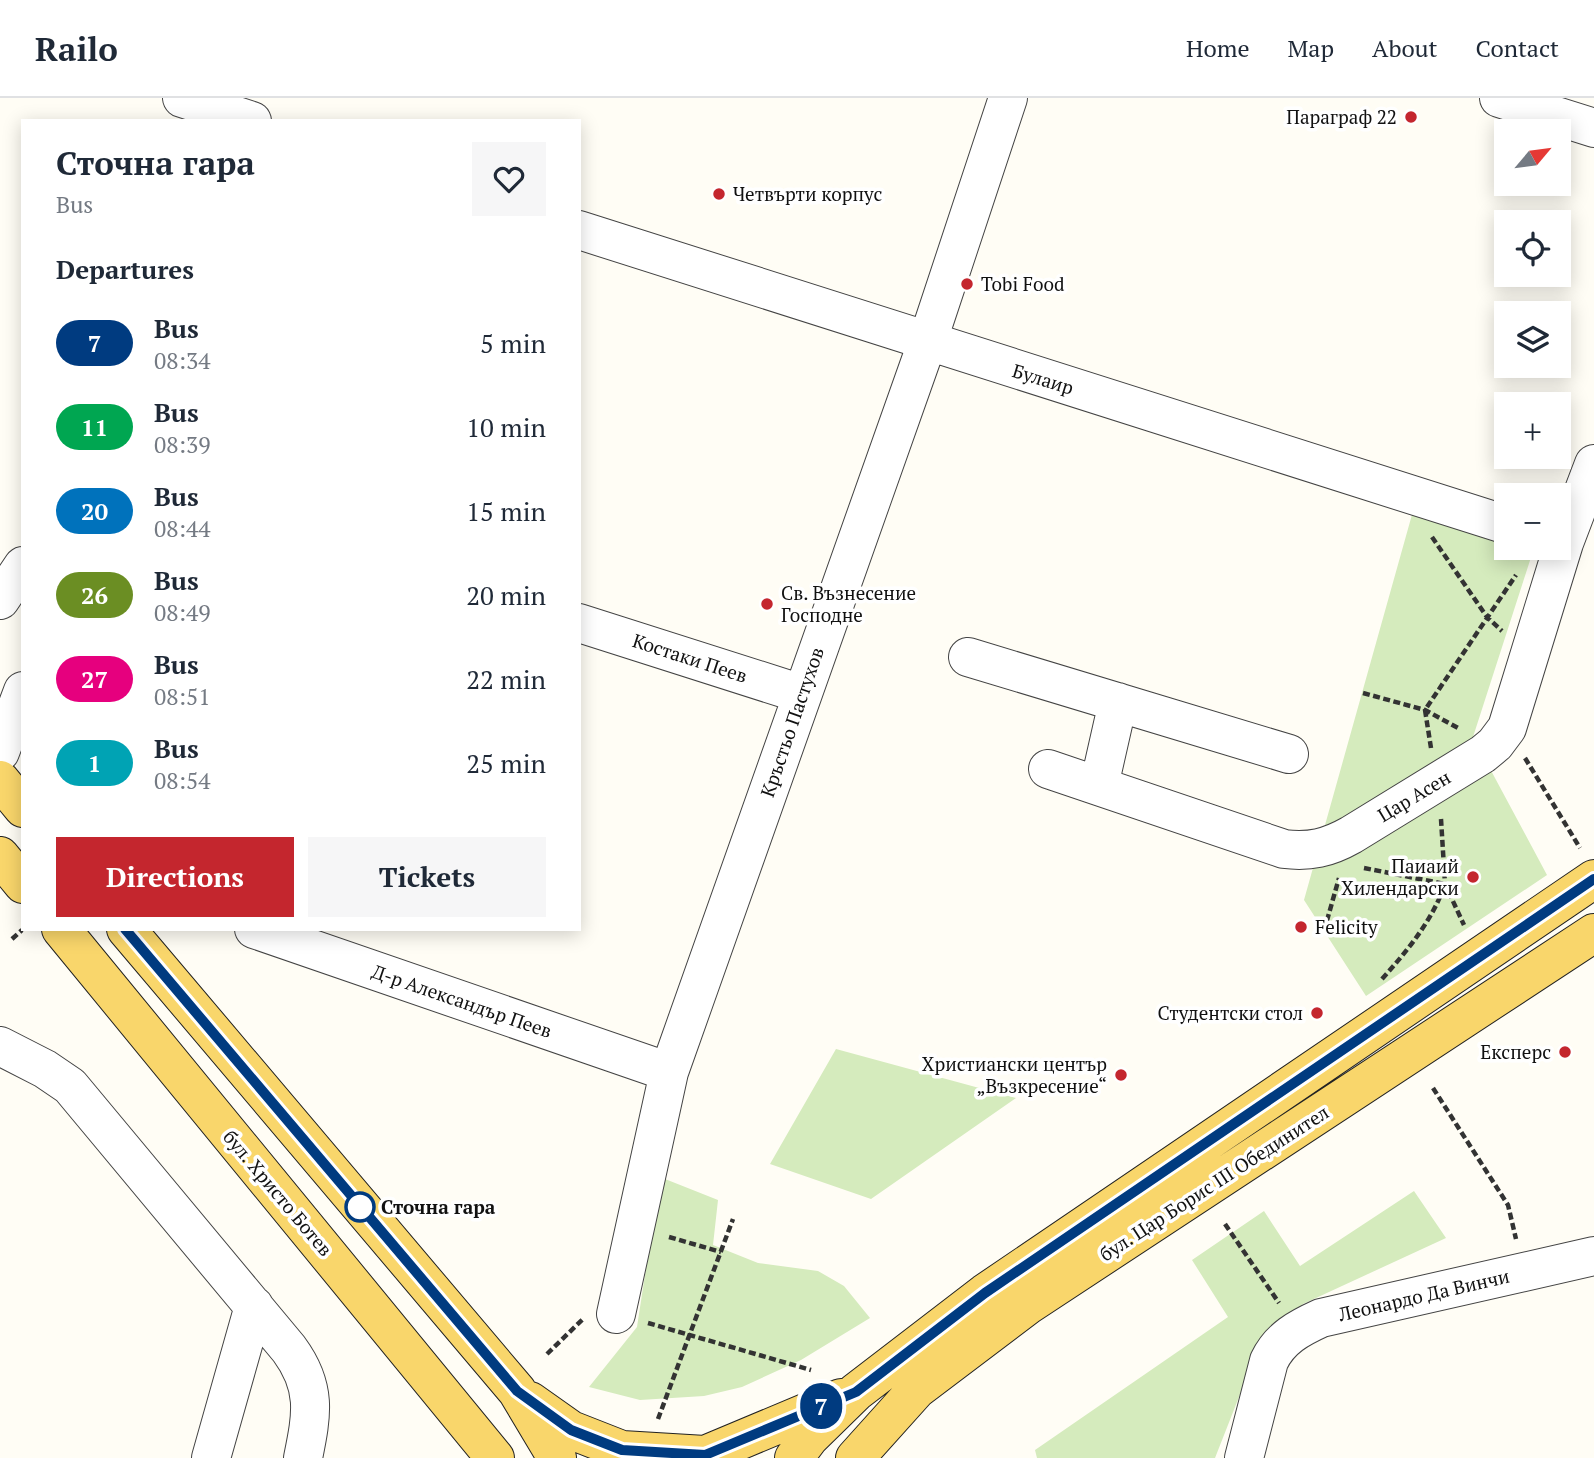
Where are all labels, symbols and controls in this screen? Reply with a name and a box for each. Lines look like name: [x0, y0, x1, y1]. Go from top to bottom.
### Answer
text: Railo: [35, 27, 118, 70]
text: Home: [1186, 32, 1250, 64]
text: Map: [1288, 32, 1334, 64]
text: About: [1372, 32, 1438, 64]
text: Contact: [1476, 32, 1559, 64]
place label: Параграф 22: [1286, 104, 1397, 129]
marker: Параграф 22: [1403, 109, 1419, 125]
north arrow: [1494, 119, 1572, 196]
map controls: [1494, 119, 1571, 560]
text: Сточна гара: [56, 141, 255, 184]
button: heart: [472, 142, 546, 216]
place label: Четвърти корпус: [733, 181, 882, 206]
marker: Четвърти корпус: [711, 186, 727, 202]
text: Bus: [56, 189, 93, 220]
button: locate: [1494, 210, 1571, 287]
text: Departures: [56, 252, 194, 286]
place label: Tobi Food: [981, 271, 1065, 296]
marker: Tobi Food: [959, 276, 975, 292]
button: layers: [1494, 301, 1571, 378]
text: Bus: [154, 311, 199, 345]
text: 5 min: [480, 326, 546, 360]
text: 7: [88, 327, 101, 359]
text: 08:34: [154, 345, 211, 376]
street label: Булаир: [1009, 357, 1077, 400]
button: +: [1494, 392, 1571, 469]
text: Bus: [154, 395, 199, 429]
text: 10 min: [466, 410, 546, 444]
text: 11: [81, 411, 108, 443]
text: 08:39: [154, 429, 211, 460]
text: Bus: [154, 479, 199, 513]
button: −: [1494, 483, 1571, 560]
text: 15 min: [466, 494, 546, 528]
text: 20: [81, 495, 108, 527]
text: 08:44: [154, 513, 211, 544]
text: Bus: [154, 563, 199, 597]
text: 20 min: [466, 578, 546, 612]
text: 26: [81, 579, 108, 611]
place label: Св. Възнесение Господне: [781, 580, 916, 627]
marker: Св. Възнесение Господне: [759, 596, 775, 612]
text: 08:49: [154, 597, 211, 628]
street label: Костаки Пеев: [630, 627, 751, 688]
street label: Кръстьо Пастухов: [754, 644, 829, 800]
text: Bus: [154, 647, 199, 681]
text: 22 min: [466, 662, 546, 696]
text: 27: [81, 663, 108, 695]
text: 08:51: [154, 681, 211, 712]
text: Bus: [154, 731, 199, 765]
text: 25 min: [466, 746, 546, 780]
text: 1: [88, 747, 101, 779]
street label: Цар Асен: [1373, 764, 1455, 827]
text: 08:54: [154, 765, 211, 796]
button: Directions: [56, 837, 294, 917]
button: Tickets: [308, 837, 546, 917]
place label: Паиаий Хилендарски: [1341, 853, 1459, 900]
marker: Паиаий Хилендарски: [1465, 869, 1481, 885]
place label: Felicity: [1315, 914, 1378, 939]
marker: Felicity: [1293, 919, 1309, 935]
street label: Д-р Александър Пеев: [369, 958, 555, 1043]
place label: Студентски стол: [1158, 1000, 1303, 1025]
marker: Студентски стол: [1309, 1005, 1325, 1021]
place label: Експерс: [1480, 1039, 1551, 1064]
marker: Експерс: [1557, 1044, 1573, 1060]
place label: Христиански център „Възкресение“: [922, 1051, 1107, 1098]
marker: Христиански център „Възкресение“: [1113, 1067, 1129, 1083]
street label: бул. Цар Борис III Обединител: [1094, 1099, 1333, 1266]
street label: бул. Христо Ботев: [218, 1124, 339, 1261]
marker: Сточна гара: [345, 1192, 375, 1222]
place label: Сточна гара: [381, 1194, 496, 1219]
street label: Леонардо Да Винчи: [1335, 1263, 1512, 1327]
line badge: 7: [798, 1383, 844, 1429]
text: 7: [814, 1390, 828, 1422]

